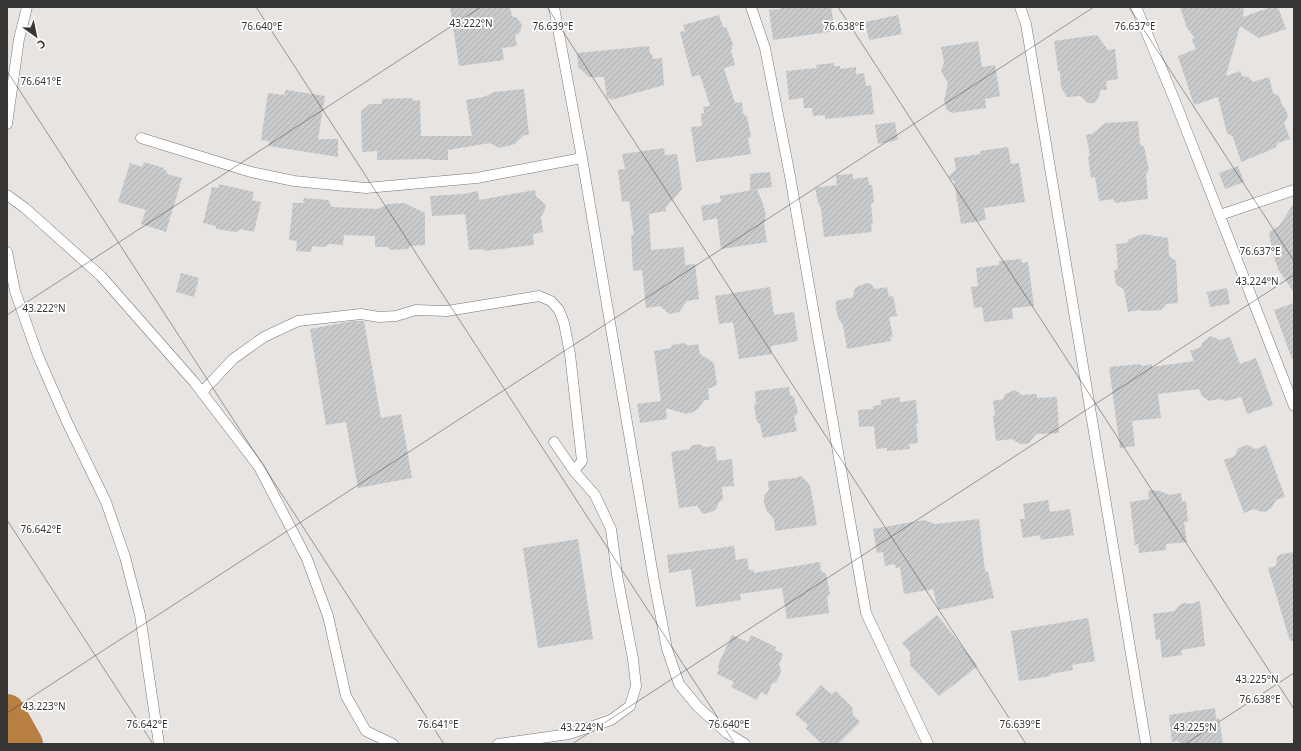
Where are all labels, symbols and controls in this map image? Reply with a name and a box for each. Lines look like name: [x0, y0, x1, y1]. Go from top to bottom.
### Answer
north arrow: [16, 16, 56, 56]
text: 43.222°N: [449, 16, 493, 30]
text: 76.640°E: [241, 19, 283, 33]
text: 76.639°E: [532, 19, 574, 33]
text: 76.638°E: [823, 19, 865, 33]
text: 76.637°E: [1114, 19, 1156, 33]
text: С: [35, 37, 49, 53]
text: 76.641°E: [20, 74, 62, 88]
text: 76.637°E: [1239, 244, 1281, 258]
text: 43.224°N: [1235, 274, 1279, 288]
text: 43.222°N: [22, 301, 66, 315]
text: 76.642°E: [20, 522, 62, 536]
text: 43.225°N: [1235, 672, 1279, 686]
text: 76.638°E: [1239, 692, 1281, 706]
text: 43.223°N: [22, 699, 66, 713]
text: 76.642°E: [126, 717, 168, 731]
text: 76.641°E: [417, 717, 459, 731]
text: 76.640°E: [708, 717, 750, 731]
text: 76.639°E: [999, 717, 1041, 731]
text: 43.224°N: [560, 720, 604, 734]
text: 43.225°N: [1173, 720, 1217, 734]

